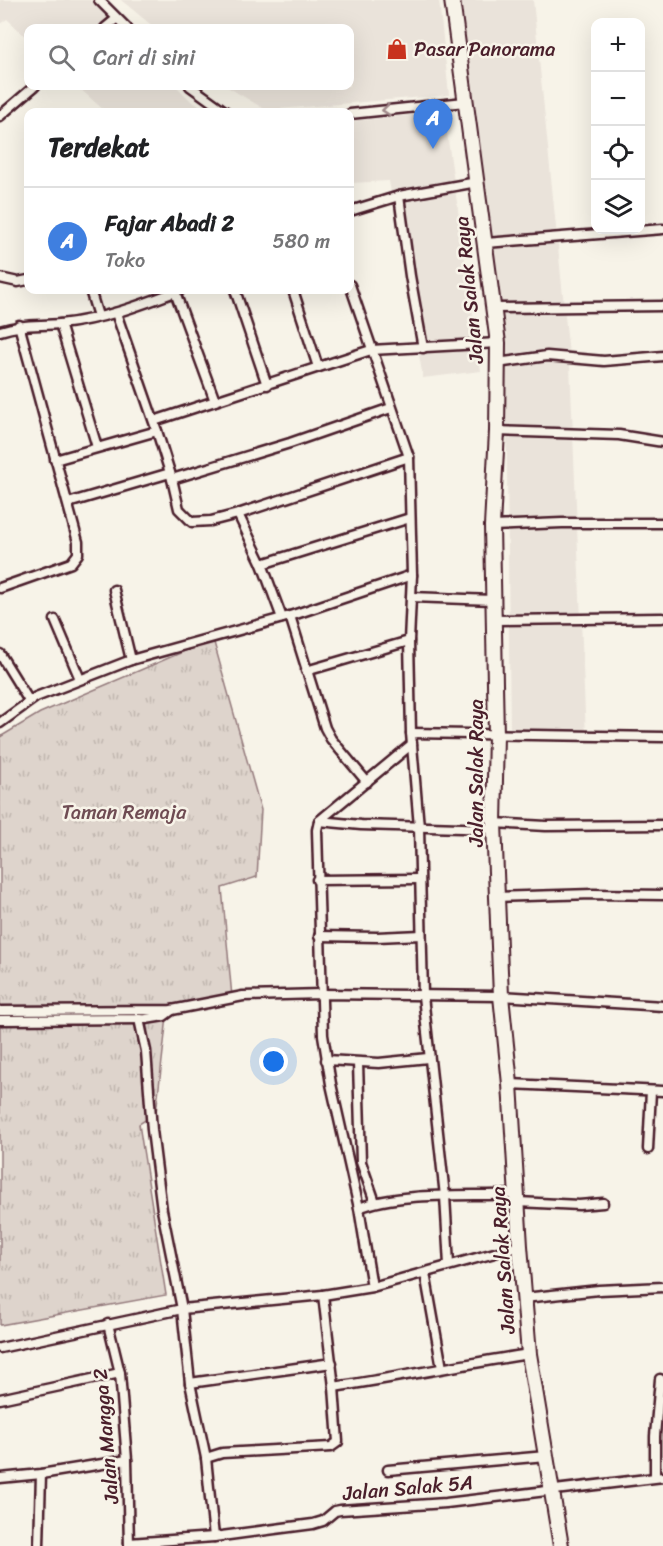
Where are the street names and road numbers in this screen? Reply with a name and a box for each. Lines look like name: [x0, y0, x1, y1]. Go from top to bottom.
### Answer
street label: Jalan Salak Raya: [444, 215, 494, 366]
street label: Jalan Salak Raya: [459, 699, 494, 848]
street label: Jalan Salak Raya: [480, 1185, 526, 1336]
street label: Jalan Mangga 2: [83, 1366, 129, 1506]
street label: Jalan Salak 5A: [340, 1465, 475, 1511]

